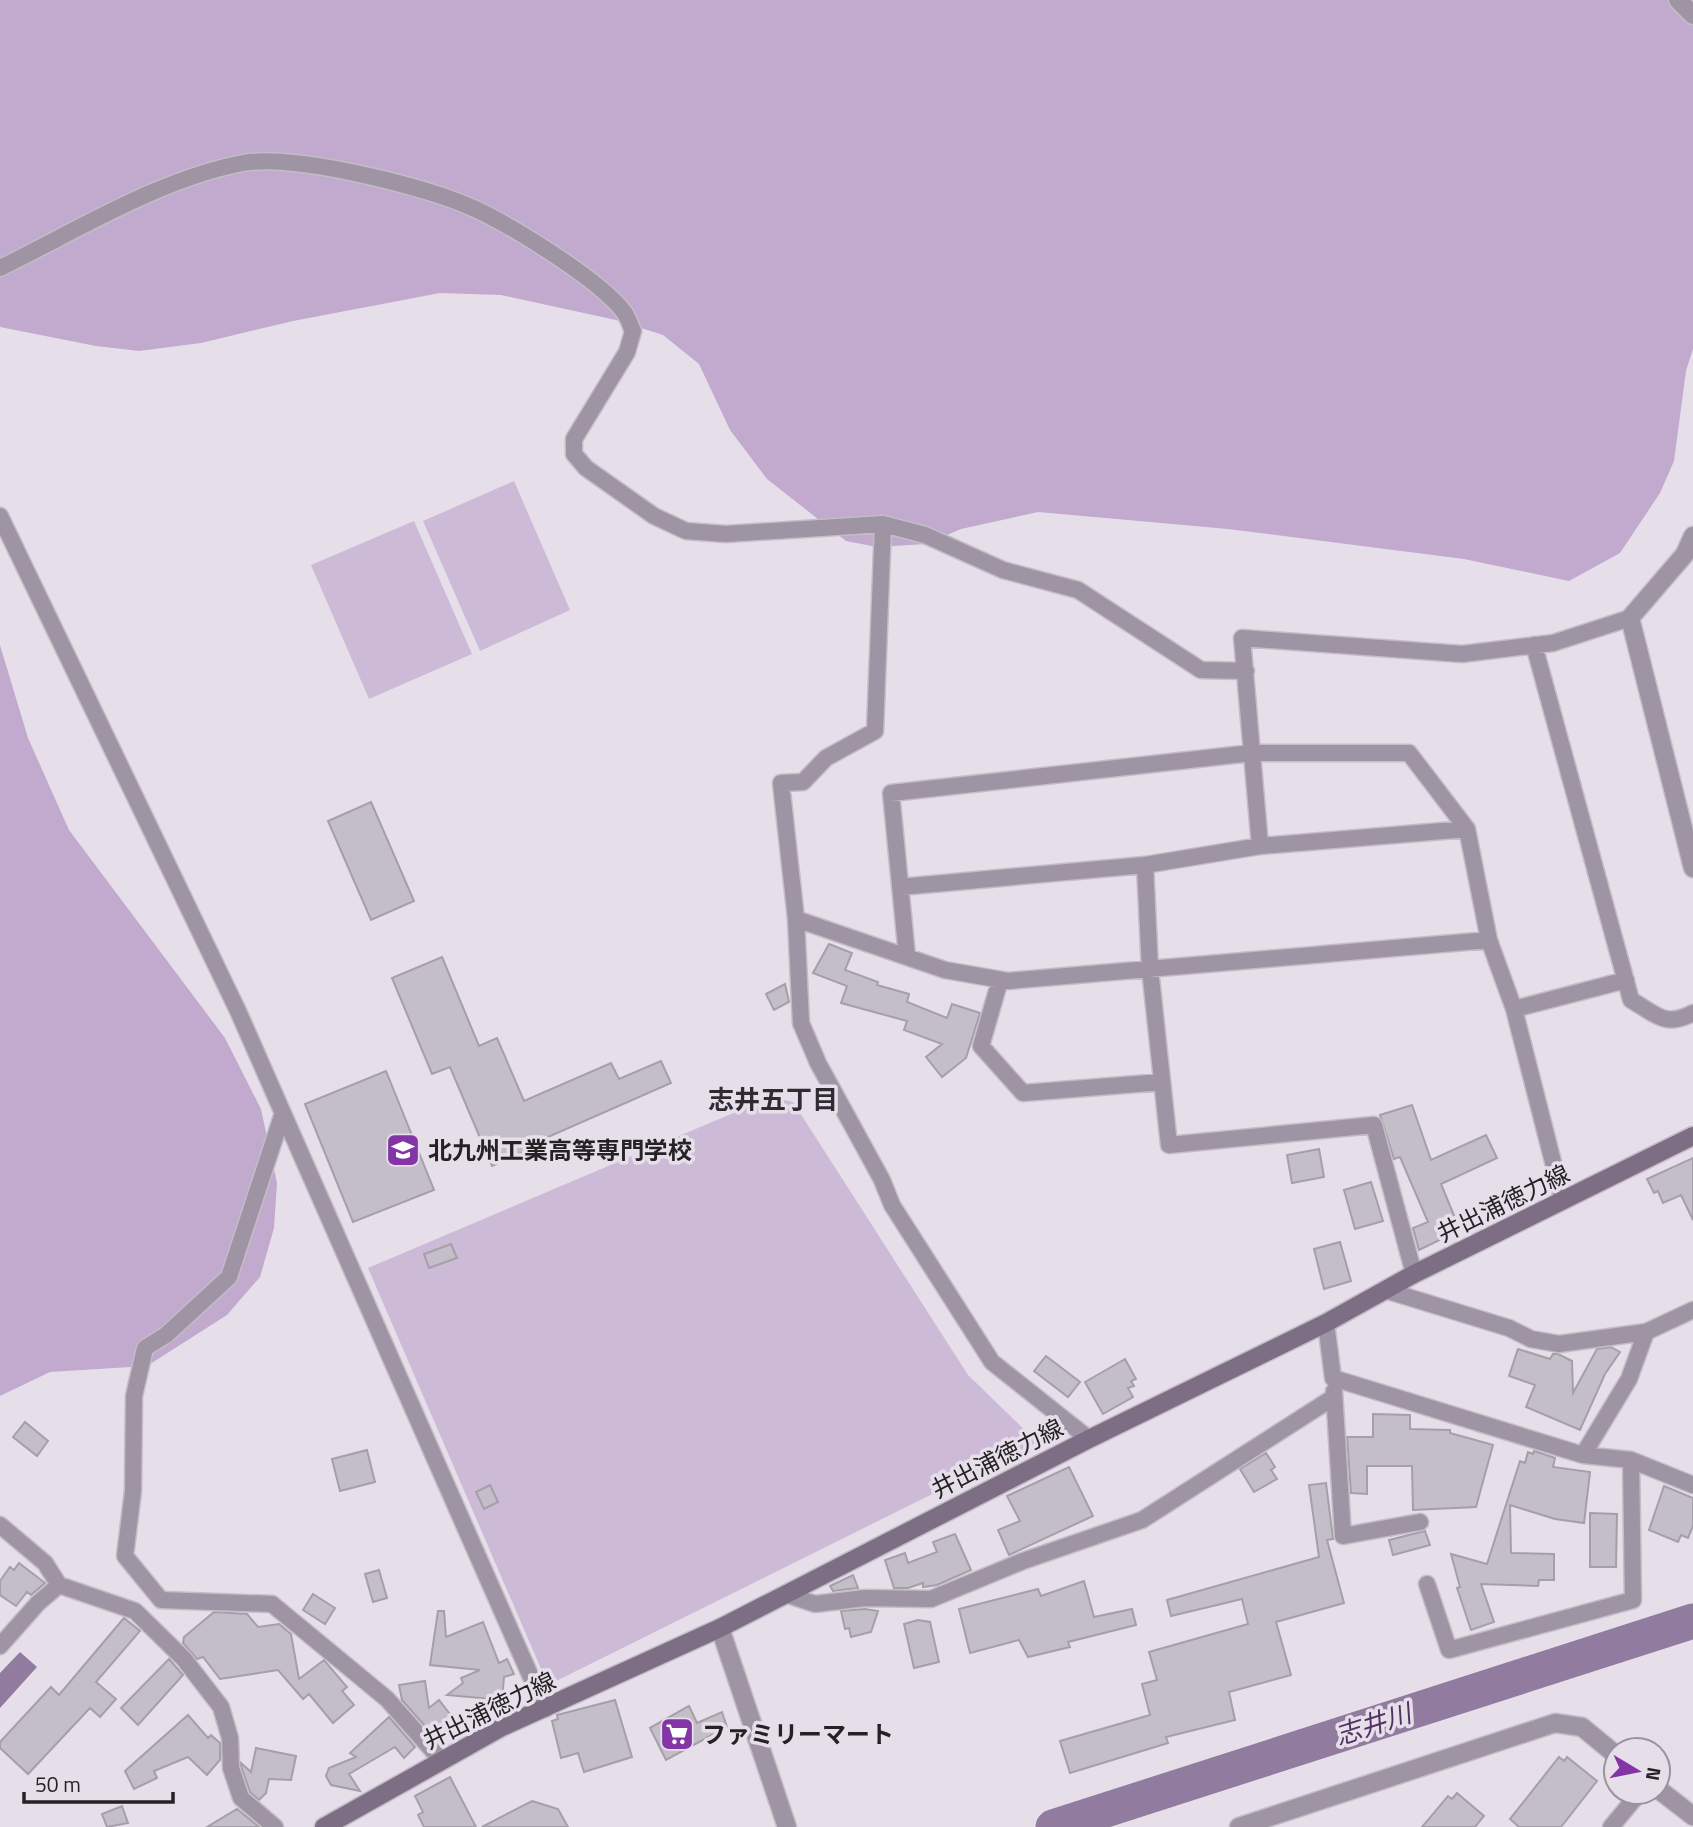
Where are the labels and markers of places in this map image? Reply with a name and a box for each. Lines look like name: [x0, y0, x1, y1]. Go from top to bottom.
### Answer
school or university icon: 北九州工業高等専門学校: [384, 1131, 422, 1169]
place label: 北九州工業高等専門学校: [428, 1132, 692, 1168]
supermarket icon: ファミリーマート: [658, 1715, 696, 1753]
place label: ファミリーマート: [702, 1716, 894, 1752]

